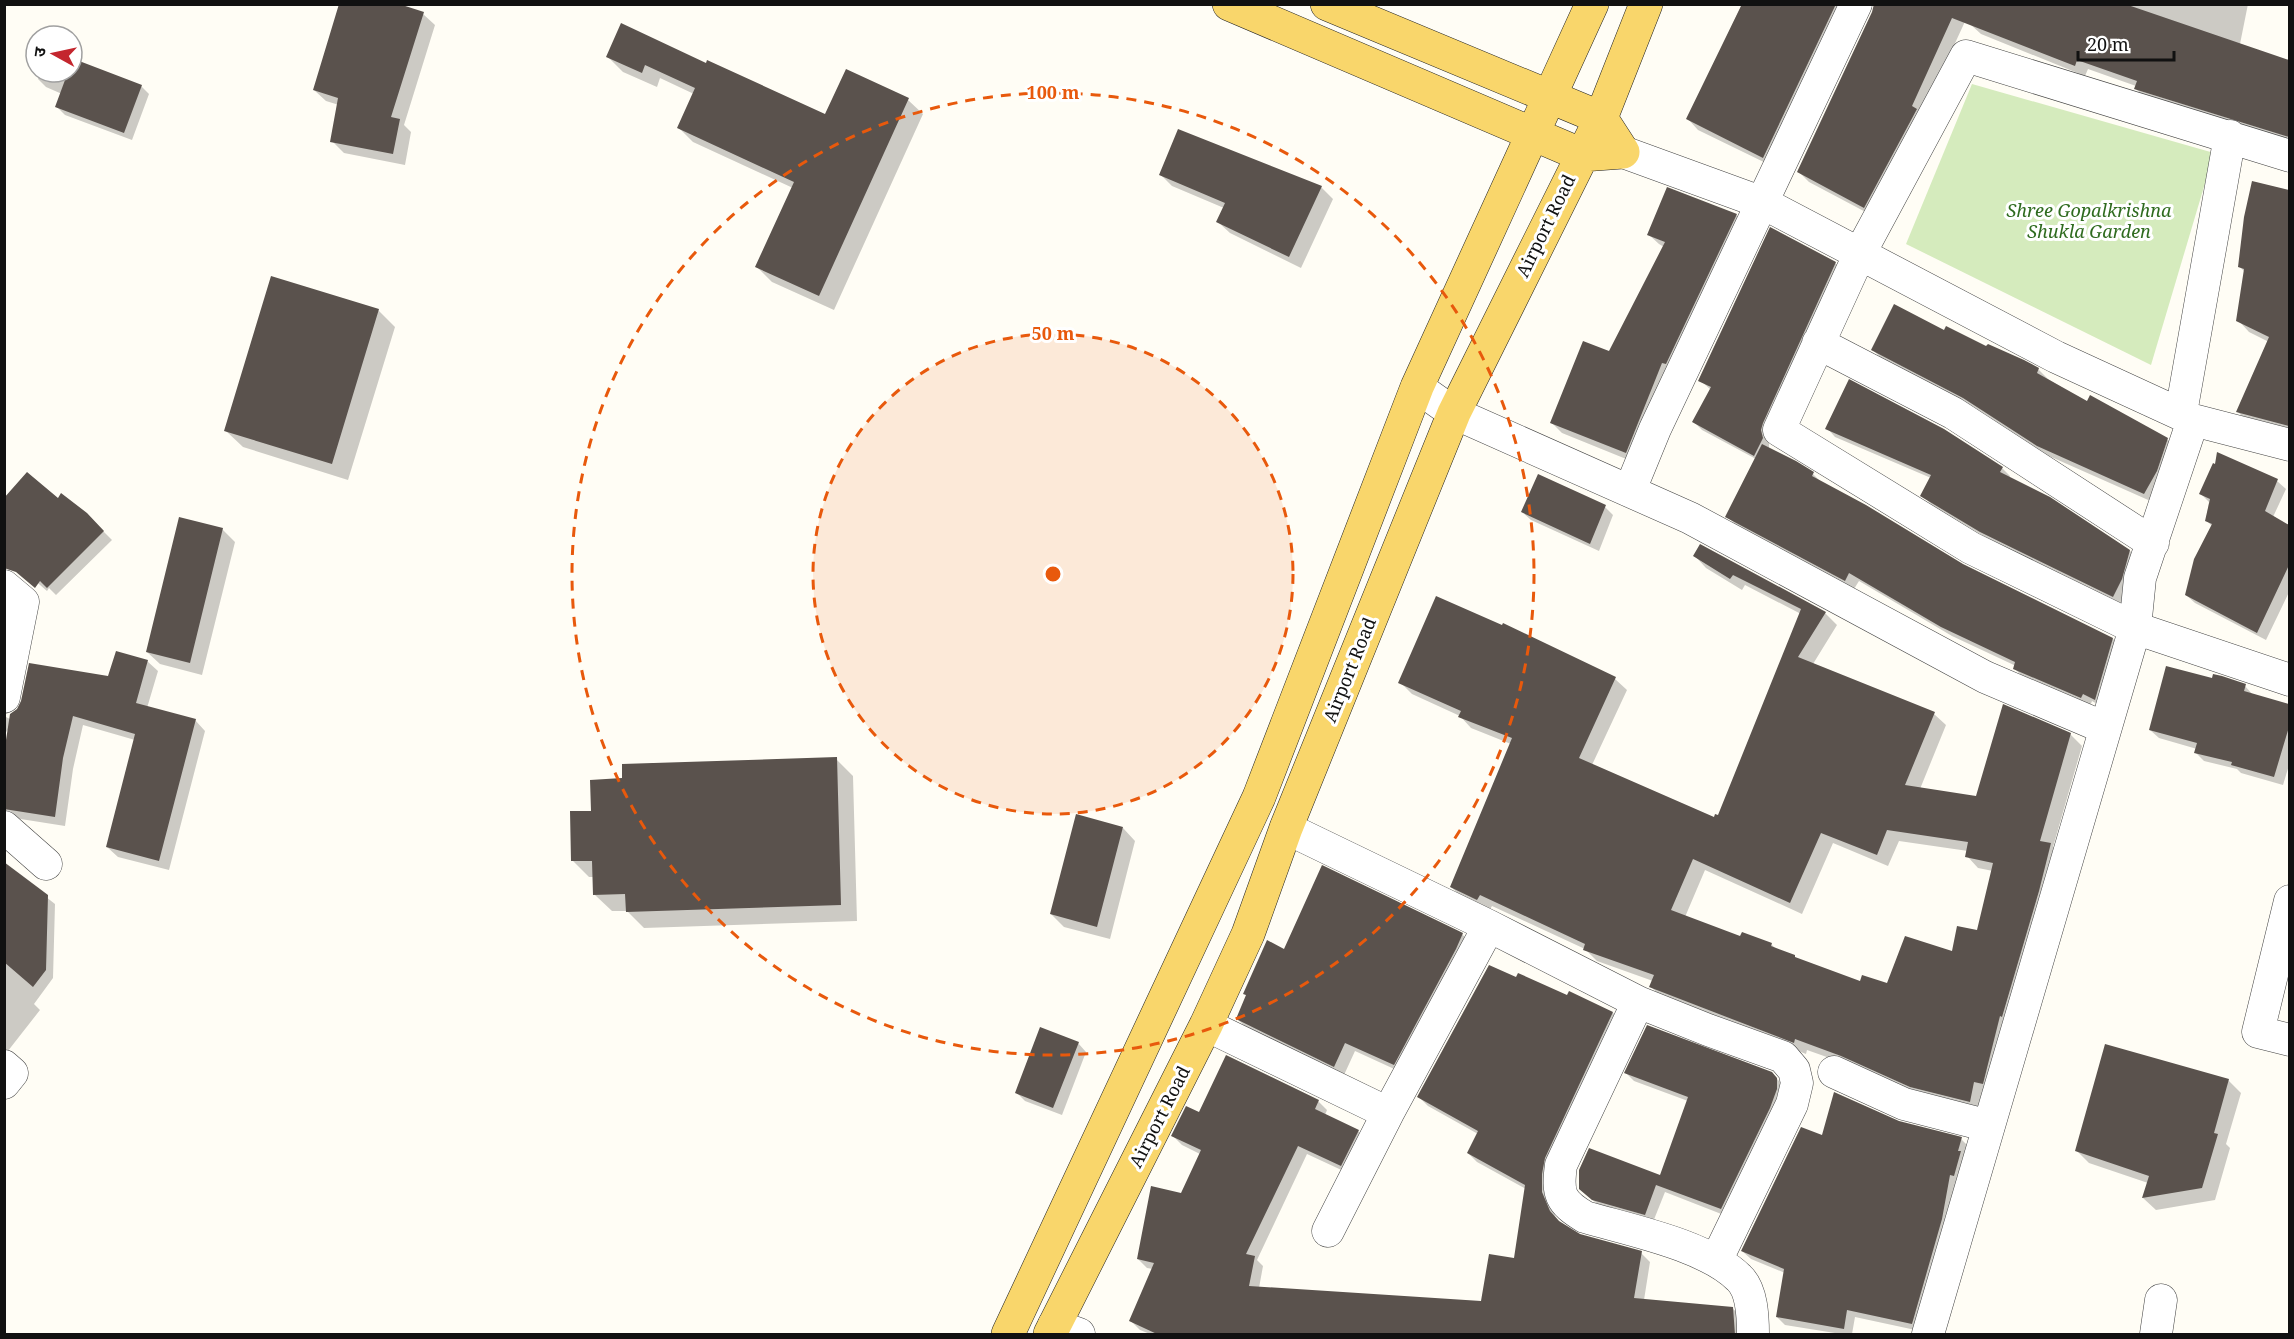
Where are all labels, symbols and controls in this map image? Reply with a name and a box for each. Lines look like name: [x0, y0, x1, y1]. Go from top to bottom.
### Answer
north arrow: [24, 24, 84, 84]
scale bar: [2078, 24, 2174, 62]
text: 20 m: [2087, 32, 2129, 56]
text: उ: [28, 45, 51, 58]
text: 100 m: [1027, 80, 1080, 104]
street label: Airport Road: [1510, 170, 1580, 281]
park label: Shree Gopalkrishna Shukla Garden: [2006, 198, 2172, 243]
text: 50 m: [1032, 321, 1075, 345]
centre of rings: [1043, 564, 1063, 584]
street label: Airport Road: [1317, 614, 1381, 726]
street label: Airport Road: [1123, 1062, 1195, 1172]

